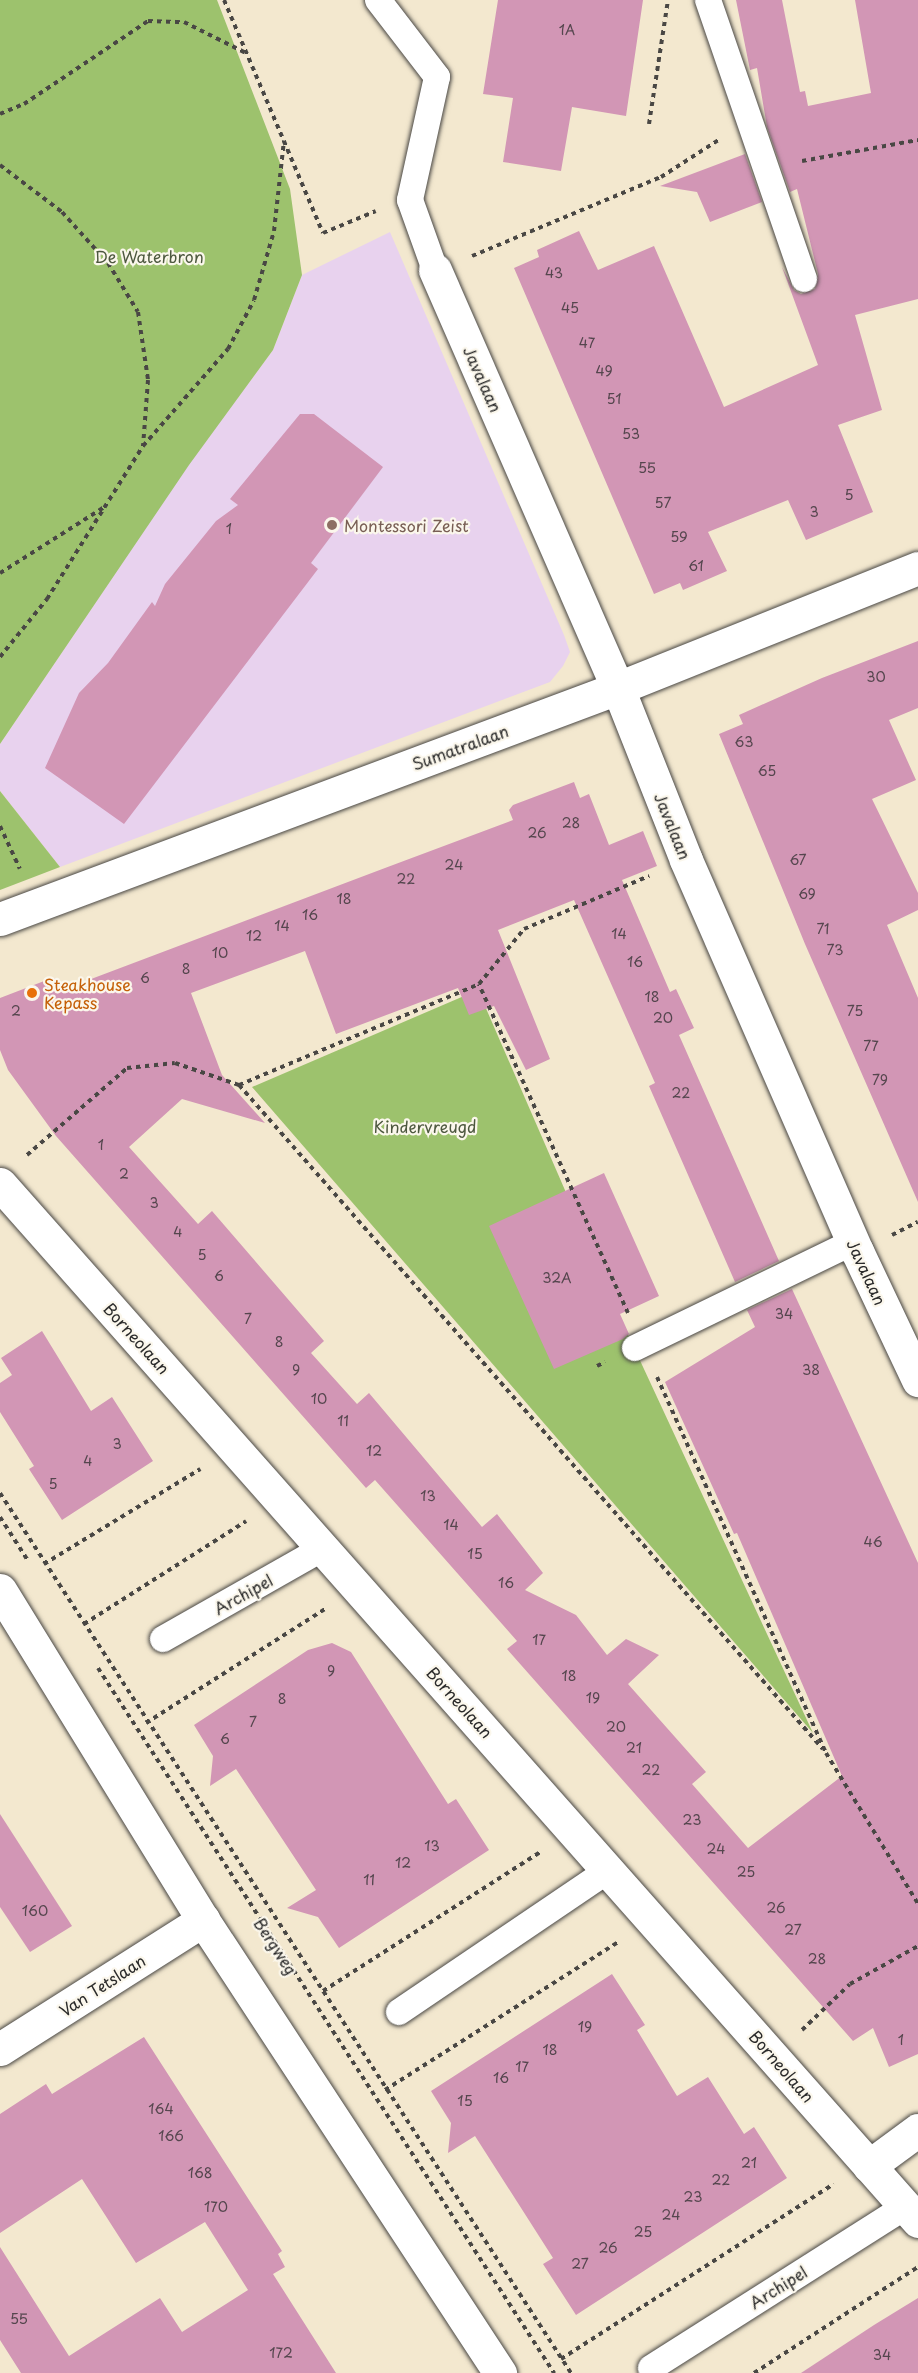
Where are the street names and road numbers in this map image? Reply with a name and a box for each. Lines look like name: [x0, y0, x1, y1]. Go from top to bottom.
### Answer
street label: Javalaan: [460, 343, 506, 415]
street label: Sumatralaan: [409, 721, 511, 773]
street label: Javalaan: [651, 790, 695, 862]
street label: Javalaan: [843, 1236, 891, 1308]
street label: Borneolaan: [100, 1299, 174, 1377]
street label: Archipel: [210, 1570, 276, 1618]
street label: Borneolaan: [423, 1663, 497, 1741]
street label: Bergweg: [251, 1914, 301, 1978]
street label: Van Tetslaan: [56, 1950, 148, 2020]
street label: Borneolaan: [746, 2026, 818, 2106]
street label: Archipel: [746, 2262, 810, 2312]

